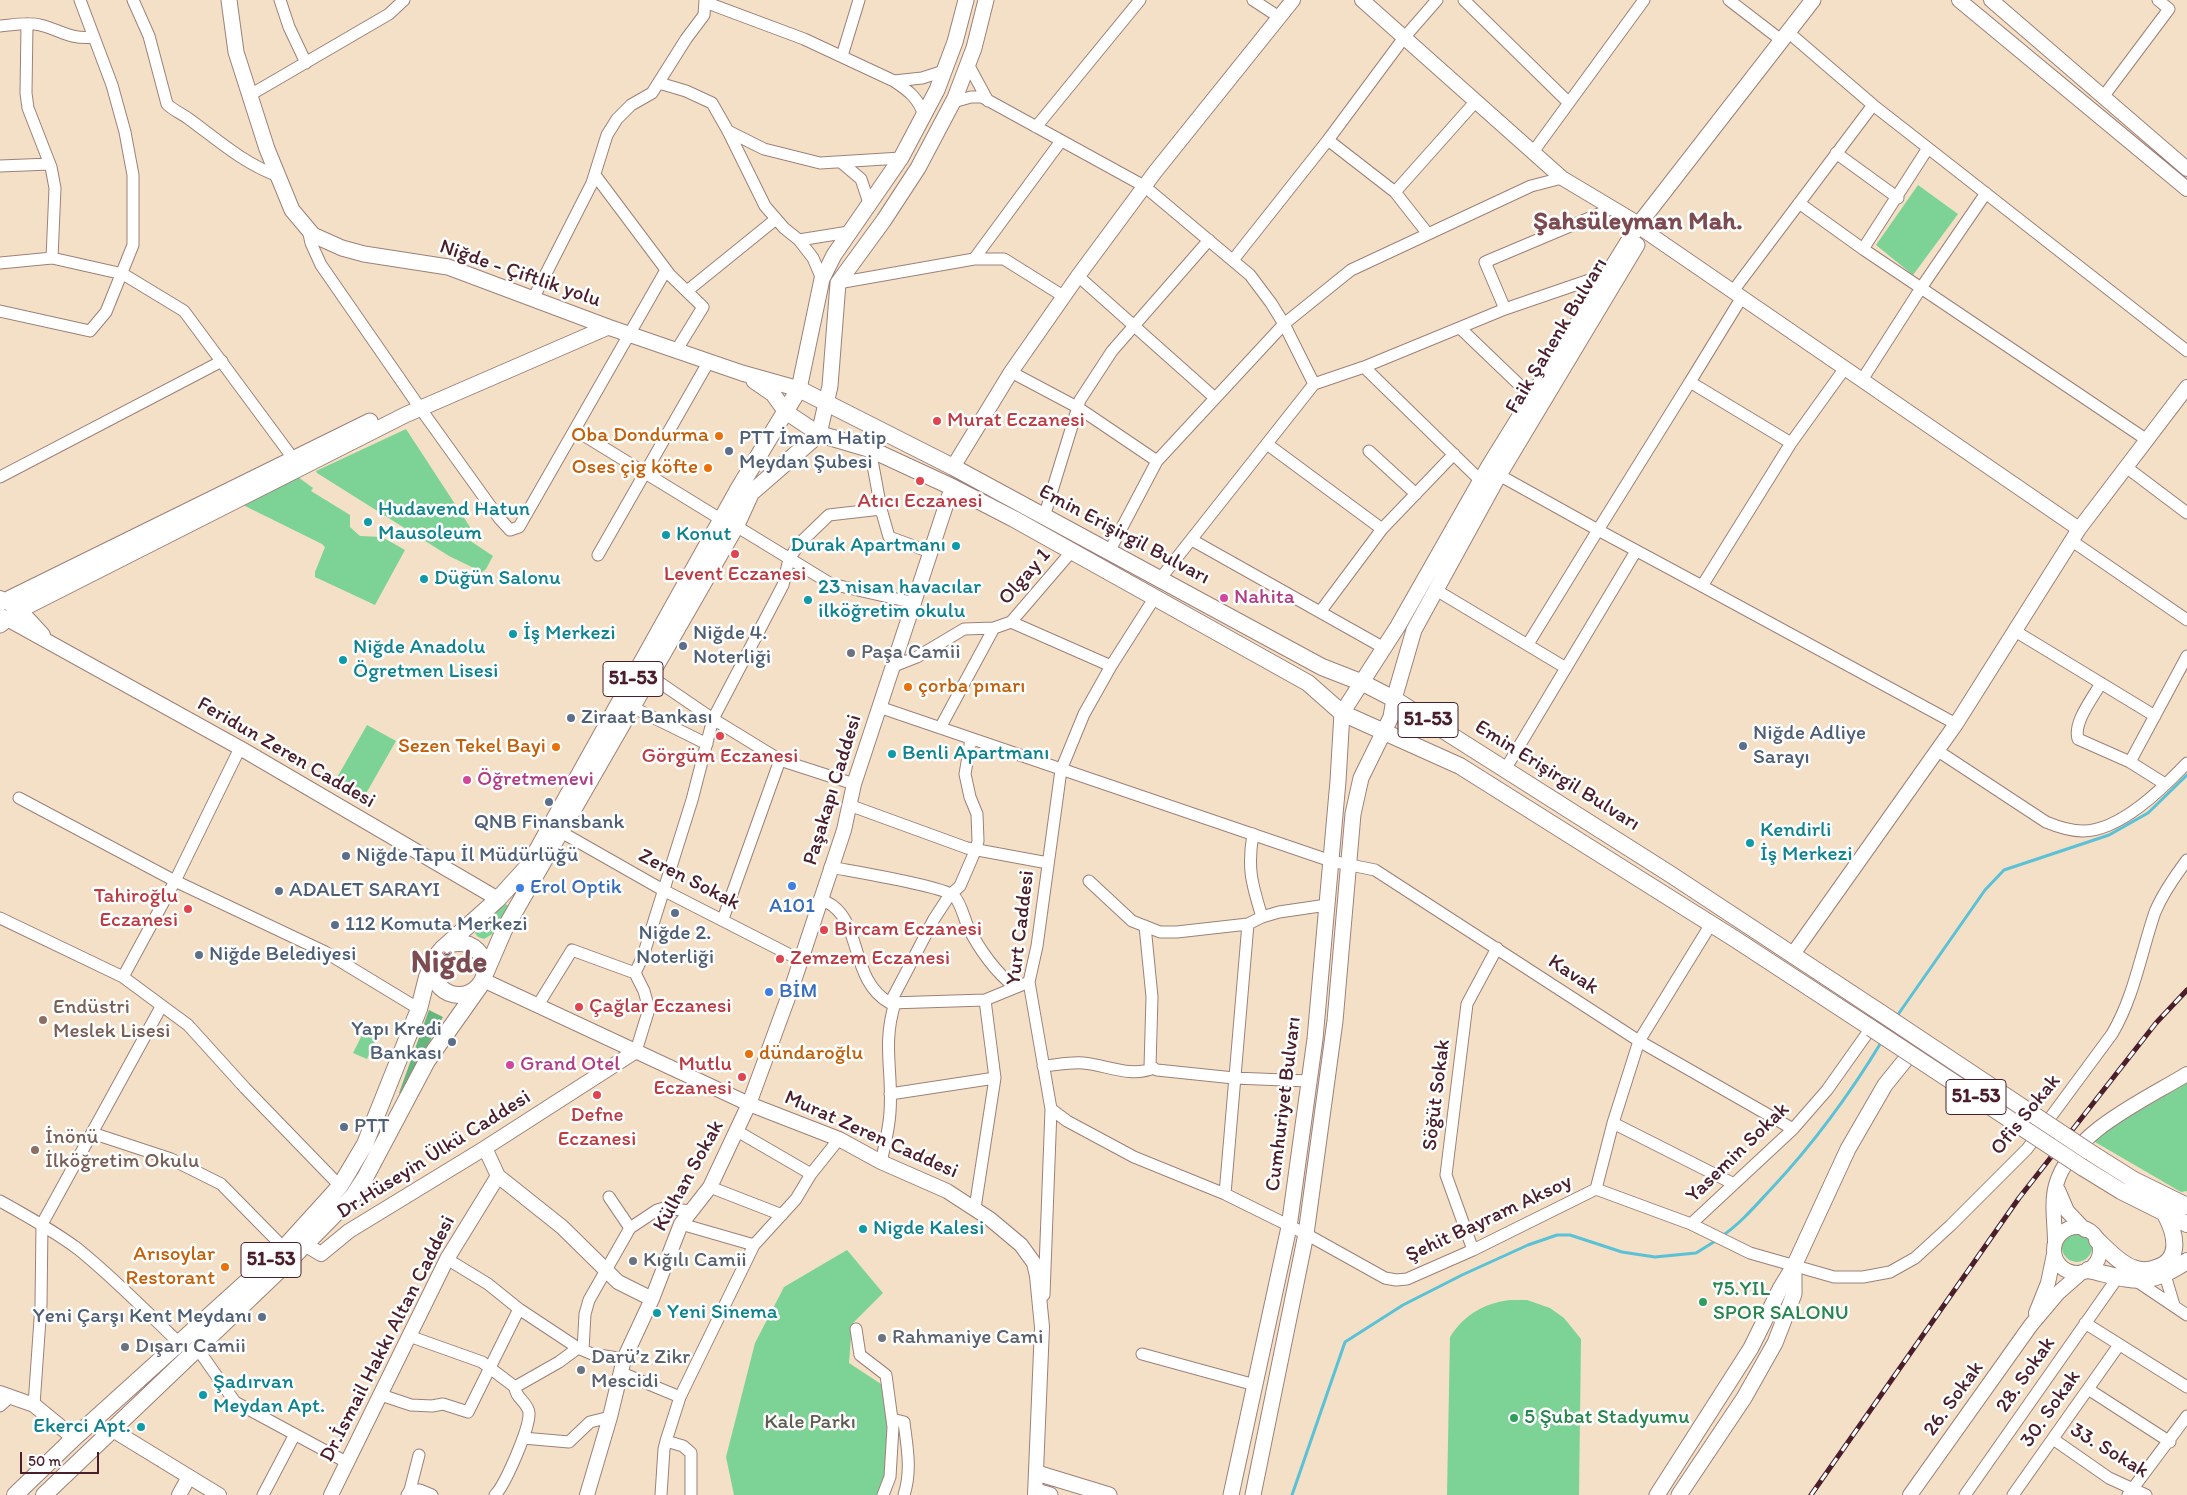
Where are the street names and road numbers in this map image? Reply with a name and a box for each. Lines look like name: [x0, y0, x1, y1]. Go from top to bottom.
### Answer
street label: Niğde - Çiftlik yolu: [436, 235, 604, 313]
street label: Faik Şahenk Bulvarı: [1500, 253, 1614, 419]
street label: Emin Erişirgil Bulvarı: [1034, 479, 1214, 591]
street label: Olgay 1: [993, 543, 1057, 611]
road number: 51-53: [603, 662, 663, 696]
street label: Feridun Zeren Caddesi: [192, 692, 380, 814]
road number: 51-53: [1398, 702, 1458, 738]
street label: Paşakapı Caddesi: [798, 712, 868, 868]
street label: Emin Erişirgil Bulvarı: [1470, 715, 1644, 837]
street label: Zeren Sokak: [634, 844, 744, 916]
street label: Yurt Caddesi: [1001, 869, 1041, 987]
street label: Kavak: [1543, 949, 1603, 1001]
street label: Cumhuriyet Bulvarı: [1261, 1015, 1307, 1193]
street label: Söğüt Sokak: [1418, 1038, 1456, 1152]
street label: Ofis Sokak: [1986, 1069, 2066, 1161]
road number: 51-53: [1946, 1080, 2006, 1114]
street label: Dr.Hüseyin Ülkü Caddesi: [332, 1085, 536, 1225]
street label: Murat Zeren Caddesi: [780, 1085, 962, 1185]
street label: Yasemin Sokak: [1681, 1097, 1795, 1209]
street label: Külhan Sokak: [648, 1116, 730, 1236]
street label: Şehit Bayram Aksoy: [1402, 1169, 1576, 1269]
street label: Dr.İsmail Hakkı Altan Caddesi: [315, 1212, 461, 1466]
road number: 51-53: [241, 1242, 301, 1278]
street label: 28. Sokak: [1991, 1332, 2061, 1418]
street label: 26. Sokak: [1918, 1357, 1990, 1441]
street label: 30. Sokak: [2015, 1365, 2087, 1453]
street label: 33. Sokak: [2065, 1418, 2153, 1484]

